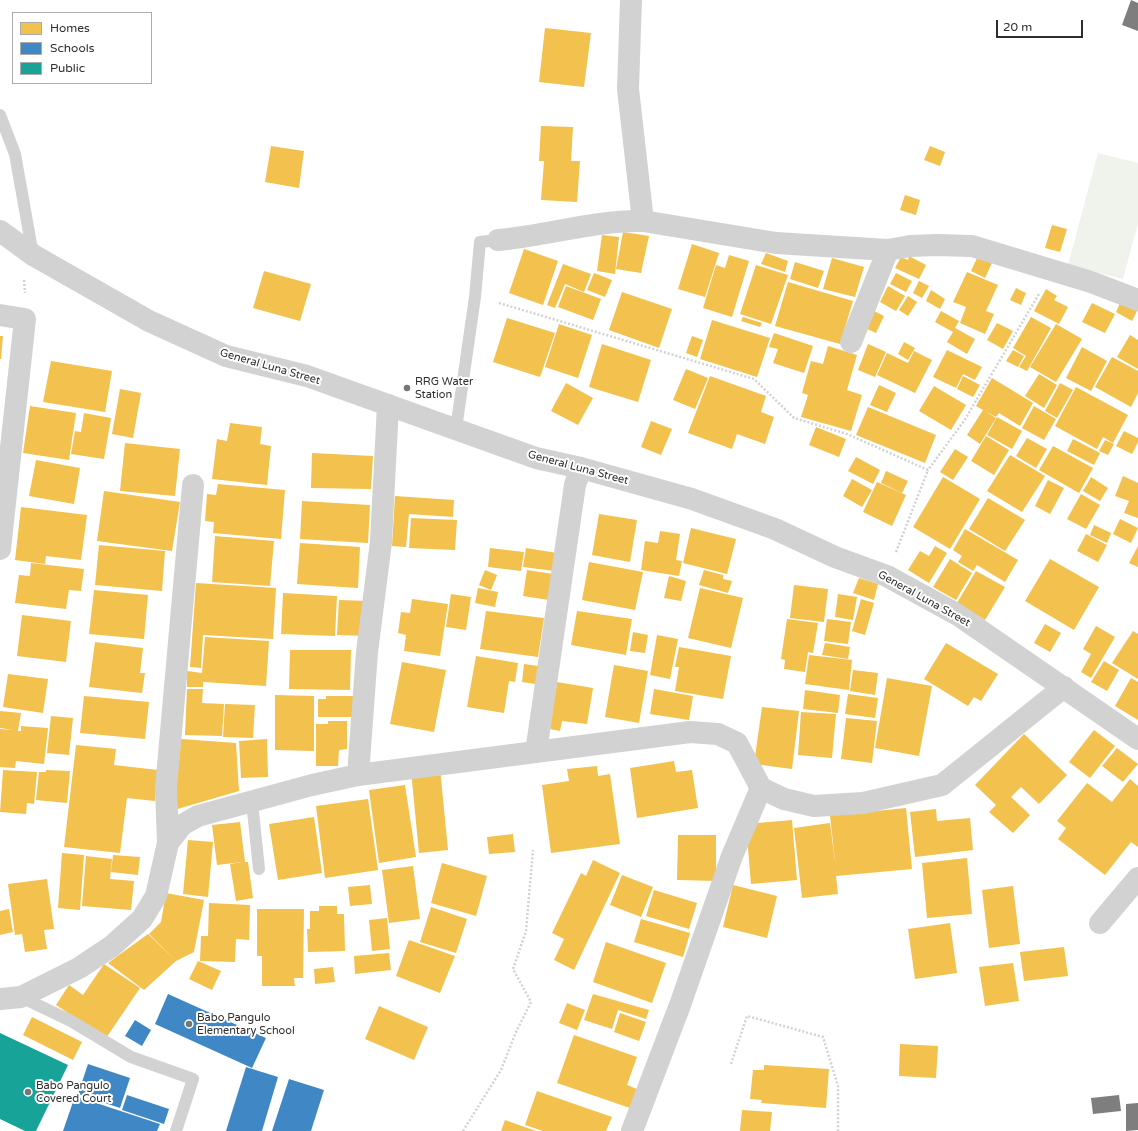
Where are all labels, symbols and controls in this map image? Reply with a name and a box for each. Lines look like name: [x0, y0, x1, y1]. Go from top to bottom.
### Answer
legend: [12, 12, 152, 84]
scale bar: [998, 12, 1085, 38]
text: 20 m: [1003, 20, 1032, 34]
text: Homes: [50, 21, 90, 35]
text: Schools: [50, 41, 94, 55]
text: Public: [50, 61, 85, 75]
street label: General Luna Street: [218, 346, 322, 388]
place label: RRG Water Station: [415, 375, 473, 401]
marker: RRG Water Station: [402, 383, 412, 393]
street label: General Luna Street: [526, 448, 630, 488]
street label: General Luna Street: [875, 568, 973, 630]
place label: Babo Pangulo Elementary School: [197, 1011, 295, 1037]
marker: Babo Pangulo Elementary School: [184, 1019, 194, 1029]
place label: Babo Pangulo Covered Court: [36, 1079, 111, 1105]
marker: Babo Pangulo Covered Court: [23, 1087, 33, 1097]

